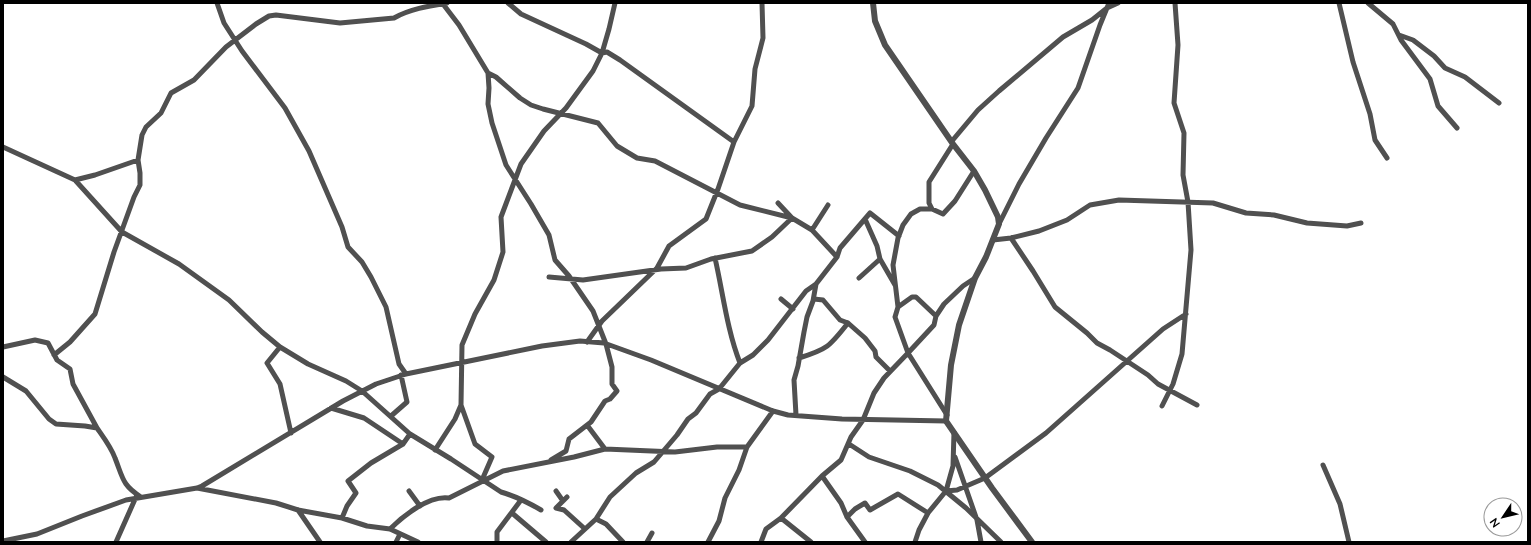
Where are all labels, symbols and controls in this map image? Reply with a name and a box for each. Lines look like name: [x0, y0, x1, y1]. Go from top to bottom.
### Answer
north arrow: [1483, 497, 1523, 537]
text: N: [1487, 516, 1502, 530]

